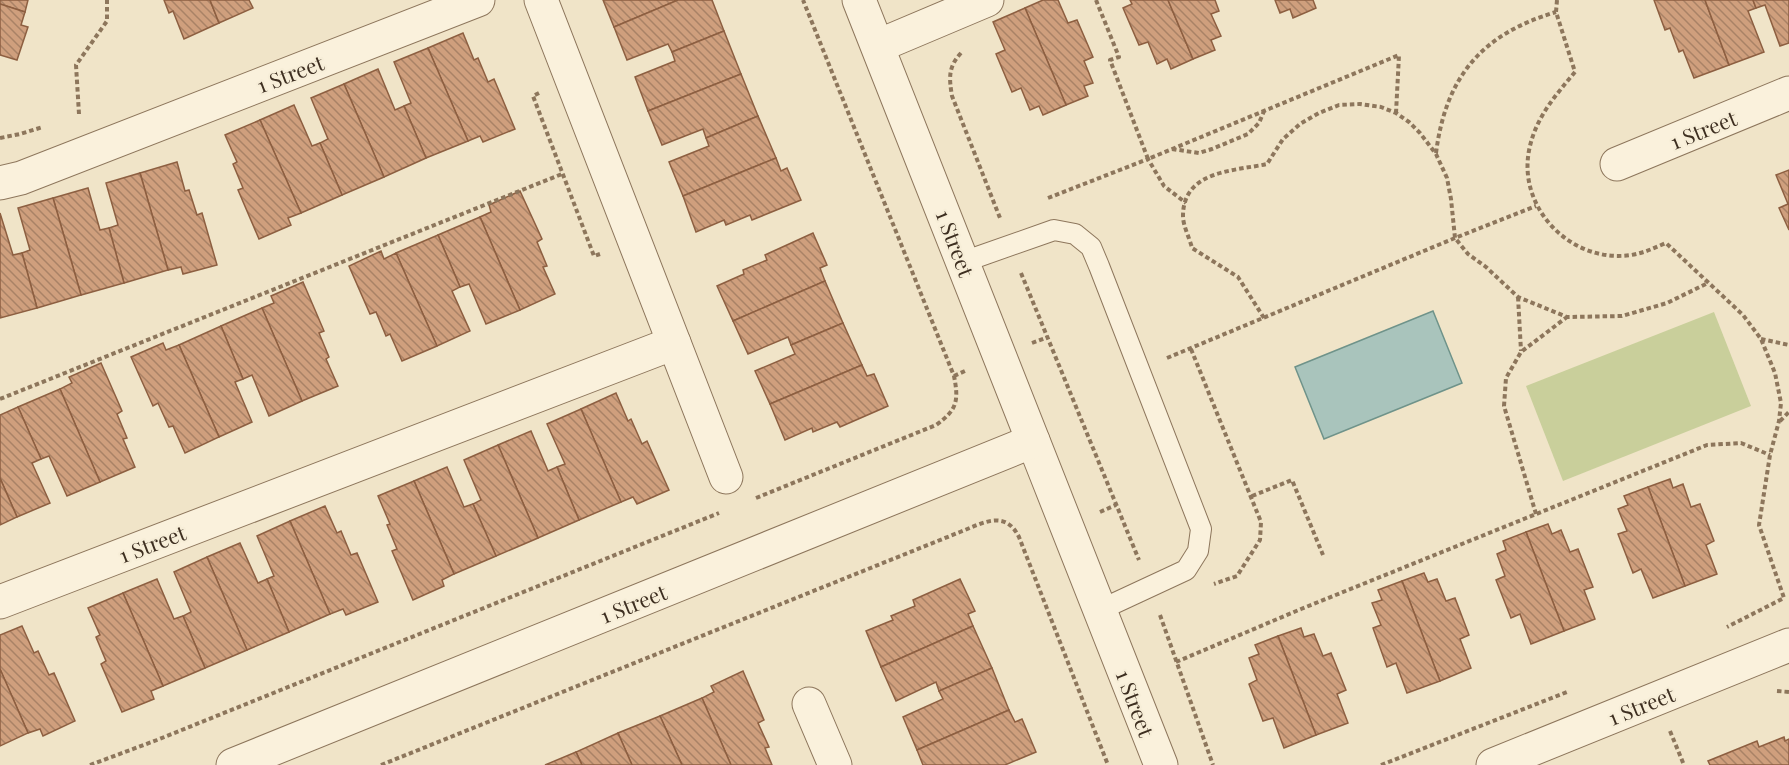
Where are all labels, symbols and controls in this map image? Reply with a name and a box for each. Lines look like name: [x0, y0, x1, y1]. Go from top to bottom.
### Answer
street label: 1 Street: [253, 47, 328, 99]
street label: 1 Street: [1666, 103, 1741, 155]
street label: 1 Street: [930, 206, 982, 281]
street label: 1 Street: [115, 517, 190, 569]
street label: 1 Street: [596, 577, 671, 629]
street label: 1 Street: [1110, 666, 1162, 741]
street label: 1 Street: [1604, 679, 1679, 731]

